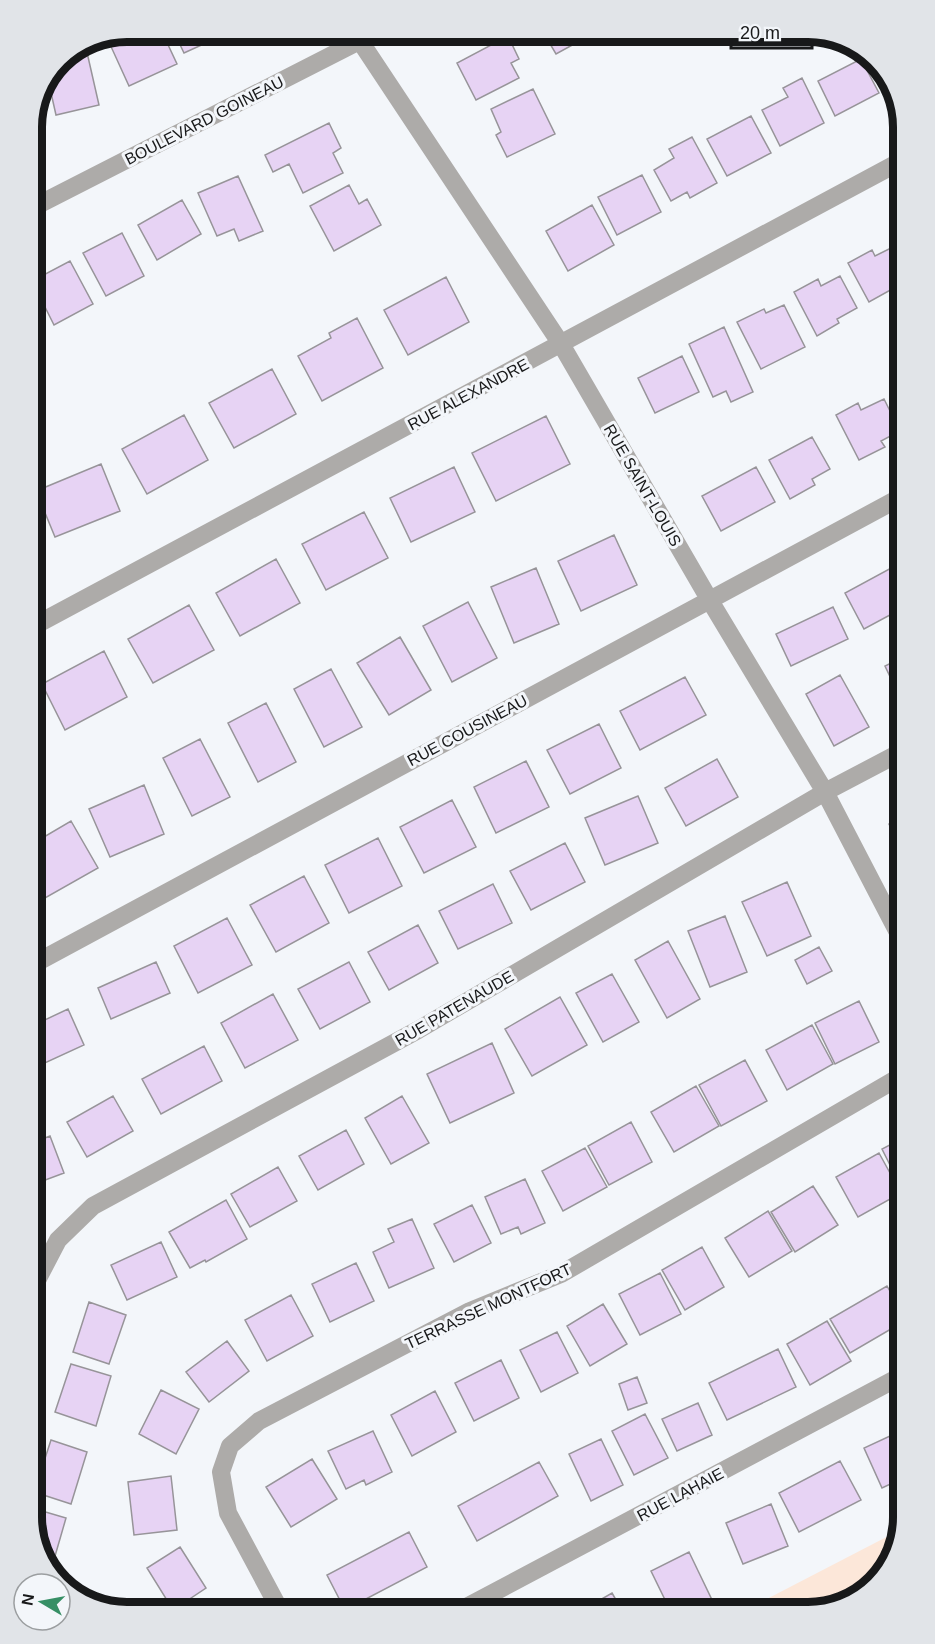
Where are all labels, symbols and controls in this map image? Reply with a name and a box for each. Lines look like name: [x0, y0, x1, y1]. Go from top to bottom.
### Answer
scale bar: [731, 12, 812, 50]
text: 20 m: [740, 23, 780, 43]
street label: BOULEVARD GOINEAU: [122, 73, 286, 168]
street label: RUE ALEXANDRE: [405, 355, 531, 433]
street label: RUE SAINT-LOUIS: [601, 421, 684, 549]
street label: RUE COUSINEAU: [404, 692, 530, 769]
street label: RUE PATENAUDE: [392, 968, 516, 1049]
street label: TERRASSE MONTFORT: [403, 1260, 574, 1352]
street label: RUE LAHAIE: [634, 1465, 726, 1524]
north arrow: [12, 1572, 72, 1632]
text: N: [18, 1592, 37, 1607]

